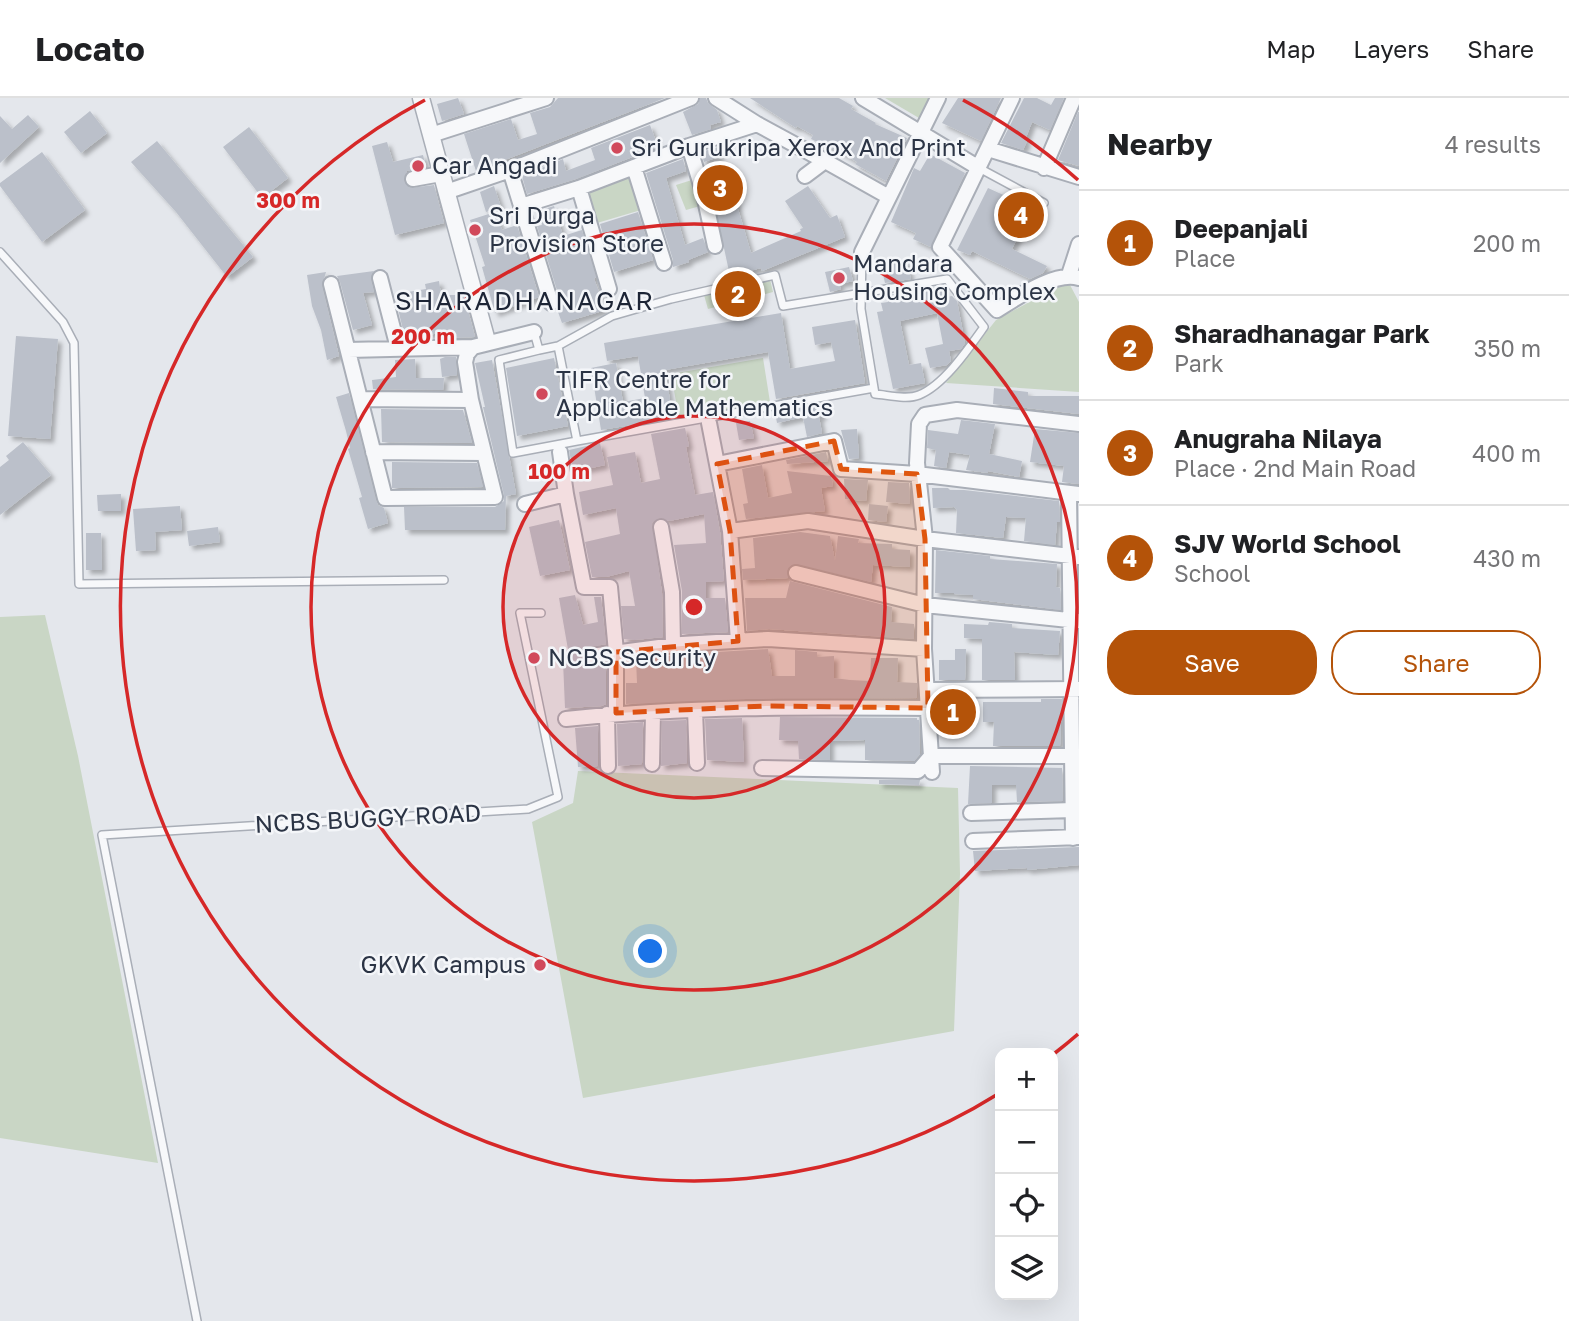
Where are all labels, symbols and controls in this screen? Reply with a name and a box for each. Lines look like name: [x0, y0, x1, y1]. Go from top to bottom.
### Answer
text: Locato: [35, 29, 145, 68]
text: Map: [1266, 34, 1315, 63]
text: Layers: [1353, 34, 1429, 63]
text: Share: [1467, 34, 1534, 63]
text: Nearby: [1107, 126, 1212, 162]
text: 4 results: [1445, 130, 1541, 158]
place label: Sri Gurukripa Xerox And Print: [631, 132, 966, 161]
marker: Sri Gurukripa Xerox And Print: [609, 140, 625, 156]
place label: Car Angadi: [432, 150, 558, 179]
marker: Car Angadi: [410, 158, 426, 174]
pin: 3: [697, 162, 743, 214]
text: 300 m: [256, 187, 320, 213]
pin: 4: [998, 189, 1044, 241]
place label: Sri Durga Provision Store: [489, 200, 664, 257]
text: Deepanjali: [1174, 213, 1308, 244]
marker: Sri Durga Provision Store: [467, 222, 483, 238]
text: 1: [1124, 229, 1136, 257]
text: 200 m: [1473, 229, 1541, 257]
text: Place: [1174, 244, 1235, 272]
place label: Mandara Housing Complex: [853, 248, 1056, 305]
pin: 2: [715, 268, 761, 320]
marker: Mandara Housing Complex: [831, 270, 847, 286]
district label: SHARADHANAGAR: [395, 285, 655, 316]
text: Sharadhanagar Park: [1174, 318, 1430, 349]
text: 200 m: [391, 323, 455, 349]
text: 2: [1123, 334, 1137, 362]
text: 350 m: [1474, 334, 1541, 362]
text: Park: [1174, 349, 1224, 377]
place label: TIFR Centre for Applicable Mathematics: [556, 364, 833, 421]
marker: TIFR Centre for Applicable Mathematics: [534, 386, 550, 402]
text: Anugraha Nilaya: [1174, 423, 1382, 454]
text: 3: [1123, 439, 1137, 467]
text: 400 m: [1472, 439, 1541, 467]
text: Place · 2nd Main Road: [1174, 454, 1416, 482]
text: 100 m: [528, 458, 590, 484]
text: SJV World School: [1174, 528, 1401, 559]
text: 4: [1123, 544, 1137, 572]
text: 430 m: [1473, 544, 1541, 572]
text: School: [1174, 559, 1250, 587]
centre of rings: [682, 595, 706, 619]
button: Save: [1107, 630, 1317, 695]
button: Share: [1331, 630, 1541, 695]
place label: NCBS Security: [548, 642, 716, 671]
marker: NCBS Security: [526, 650, 542, 666]
pin: 1: [930, 686, 976, 738]
street label: NCBS BUGGY ROAD: [254, 797, 482, 838]
your location: [633, 934, 667, 968]
place label: GKVK Campus: [361, 949, 526, 978]
marker: GKVK Campus: [532, 957, 548, 973]
map controls: [995, 1048, 1058, 1300]
button: +: [995, 1048, 1058, 1111]
button: −: [995, 1111, 1058, 1174]
button: locate: [995, 1174, 1058, 1237]
button: layers: [995, 1237, 1058, 1300]

